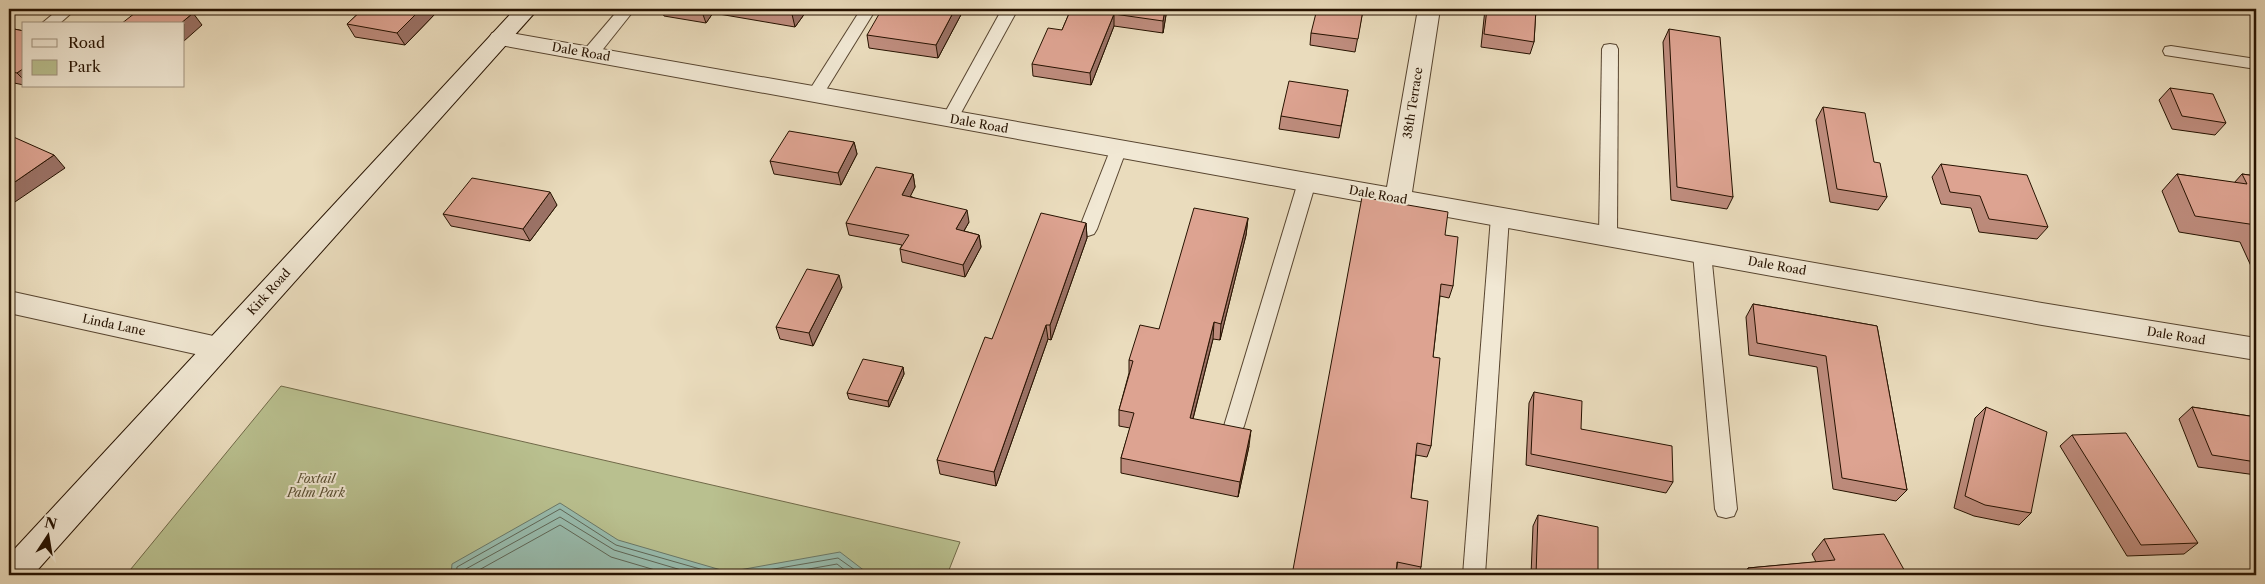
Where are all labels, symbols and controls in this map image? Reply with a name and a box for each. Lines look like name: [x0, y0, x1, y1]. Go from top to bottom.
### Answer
legend: [22, 22, 185, 88]
text: Road: [68, 33, 105, 52]
street label: Dale Road: [551, 39, 612, 64]
text: Park: [68, 57, 102, 76]
street label: 38th Terrace: [1399, 66, 1426, 140]
street label: Dale Road: [949, 111, 1010, 136]
street label: Dale Road: [1348, 182, 1409, 207]
street label: Dale Road: [1747, 253, 1808, 278]
street label: Kirk Road: [244, 265, 294, 318]
street label: Linda Lane: [81, 311, 147, 339]
street label: Dale Road: [2146, 323, 2207, 348]
park label: Foxtail Palm Park: [286, 471, 346, 500]
north arrow: [22, 512, 72, 562]
text: N: [43, 513, 59, 533]

